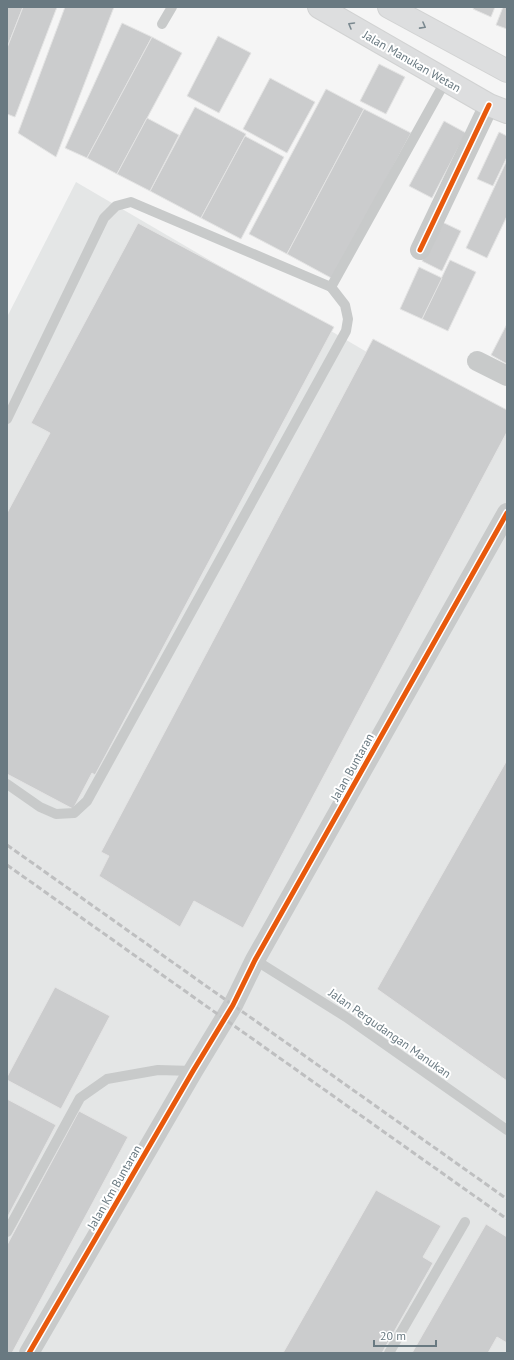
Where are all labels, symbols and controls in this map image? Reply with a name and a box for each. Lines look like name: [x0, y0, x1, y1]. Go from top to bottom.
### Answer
one-way arrow: [419, 21, 426, 29]
one-way arrow: [348, 23, 355, 30]
street label: Jalan Manukan Wetan: [360, 26, 464, 95]
street label: Jalan Buntaran: [327, 730, 377, 804]
street label: Jalan Pergudangan Manukan: [325, 984, 454, 1081]
street label: Jalan Km Buntaran: [83, 1142, 144, 1233]
scale bar: [374, 1322, 436, 1348]
text: 20 m: [380, 1328, 406, 1343]

